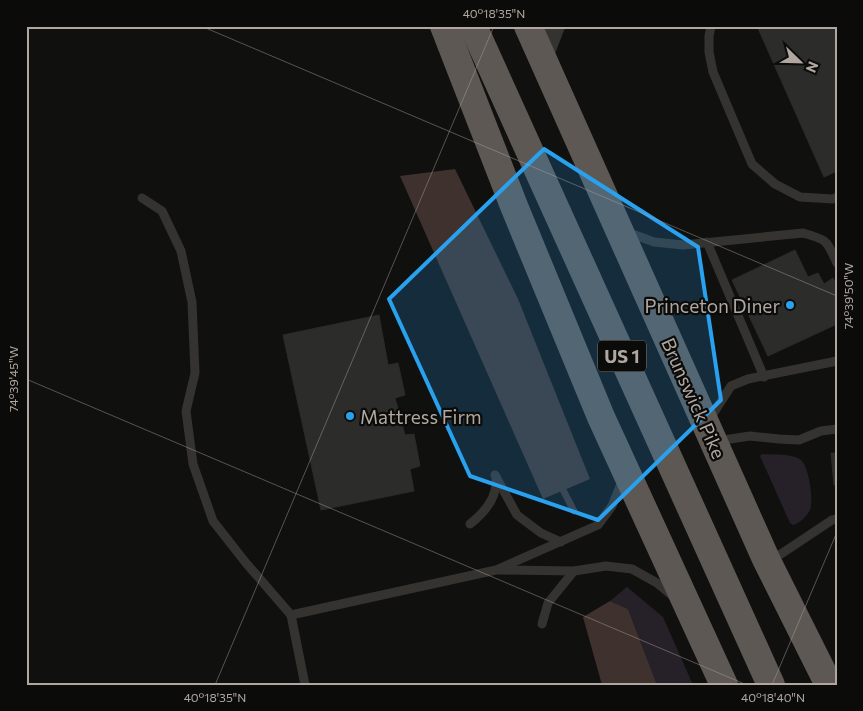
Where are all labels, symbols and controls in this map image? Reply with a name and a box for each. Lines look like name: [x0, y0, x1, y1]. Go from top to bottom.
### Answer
text: 40°18'35"N: [463, 6, 525, 20]
north arrow: [776, 38, 826, 88]
text: N: [803, 59, 822, 75]
text: 74°39'50"W: [841, 263, 855, 329]
place label: Princeton Diner: [645, 294, 780, 317]
marker: Princeton Diner: [784, 299, 796, 311]
street label: Brunswick Pike: [657, 334, 731, 462]
road number: US 1: [598, 341, 646, 372]
text: 74°39'45"W: [6, 346, 20, 412]
place label: Mattress Firm: [360, 405, 482, 428]
marker: Mattress Firm: [344, 410, 356, 422]
text: 40°18'35"N: [184, 690, 246, 704]
text: 40°18'40"N: [741, 690, 805, 704]

